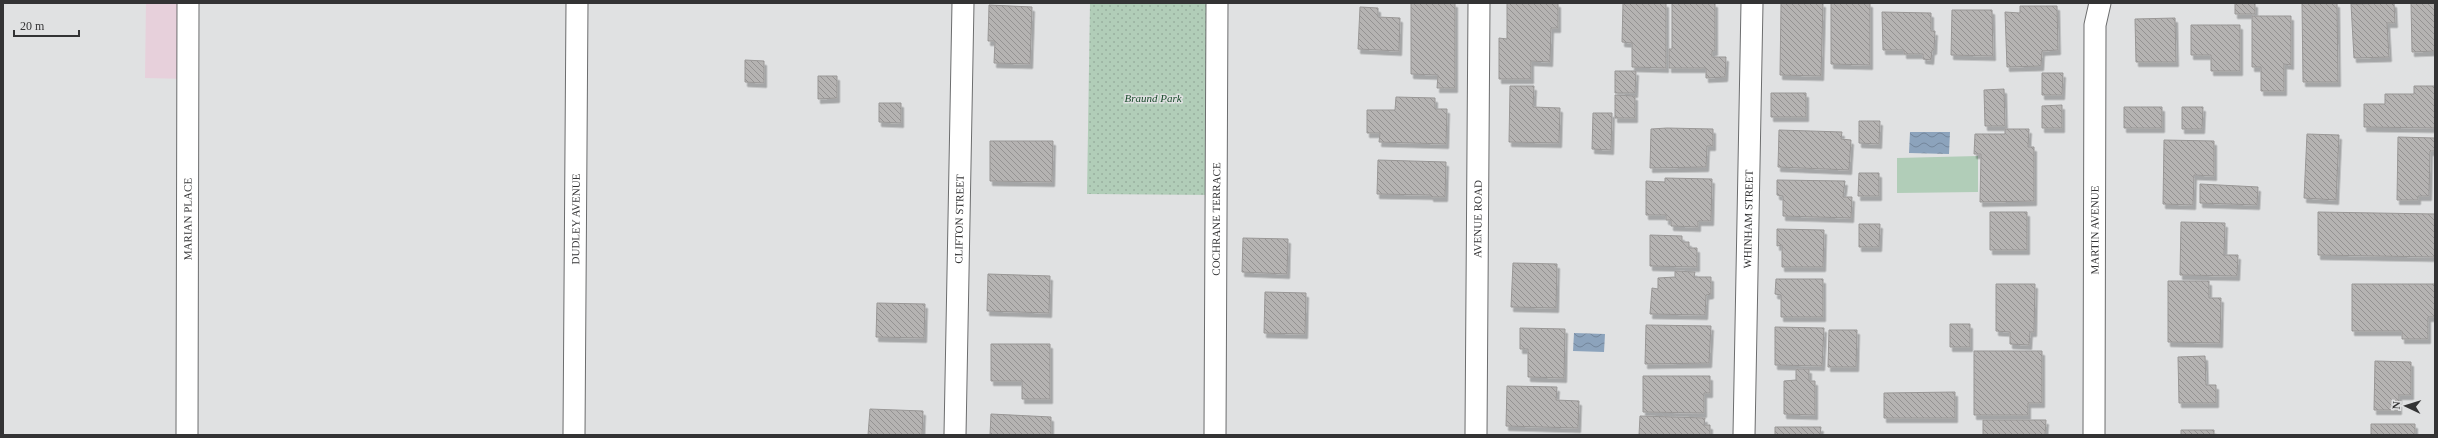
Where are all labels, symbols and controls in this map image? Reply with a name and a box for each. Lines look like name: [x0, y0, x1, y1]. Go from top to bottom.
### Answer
scale bar: [14, 12, 79, 38]
text: 20 m: [20, 19, 45, 33]
park label: Braund Park: [1124, 92, 1183, 104]
street label: COCHRANE TERRACE: [1210, 162, 1222, 276]
street label: WHINHAM STREET: [1741, 169, 1755, 269]
street label: DUDLEY AVENUE: [569, 173, 582, 264]
street label: CLIFTON STREET: [952, 174, 966, 264]
street label: MARIAN PLACE: [181, 178, 194, 260]
street label: AVENUE ROAD: [1471, 180, 1484, 258]
street label: MARTIN AVENUE: [2088, 185, 2101, 274]
north arrow: [2386, 386, 2426, 426]
text: N: [2390, 401, 2402, 410]

